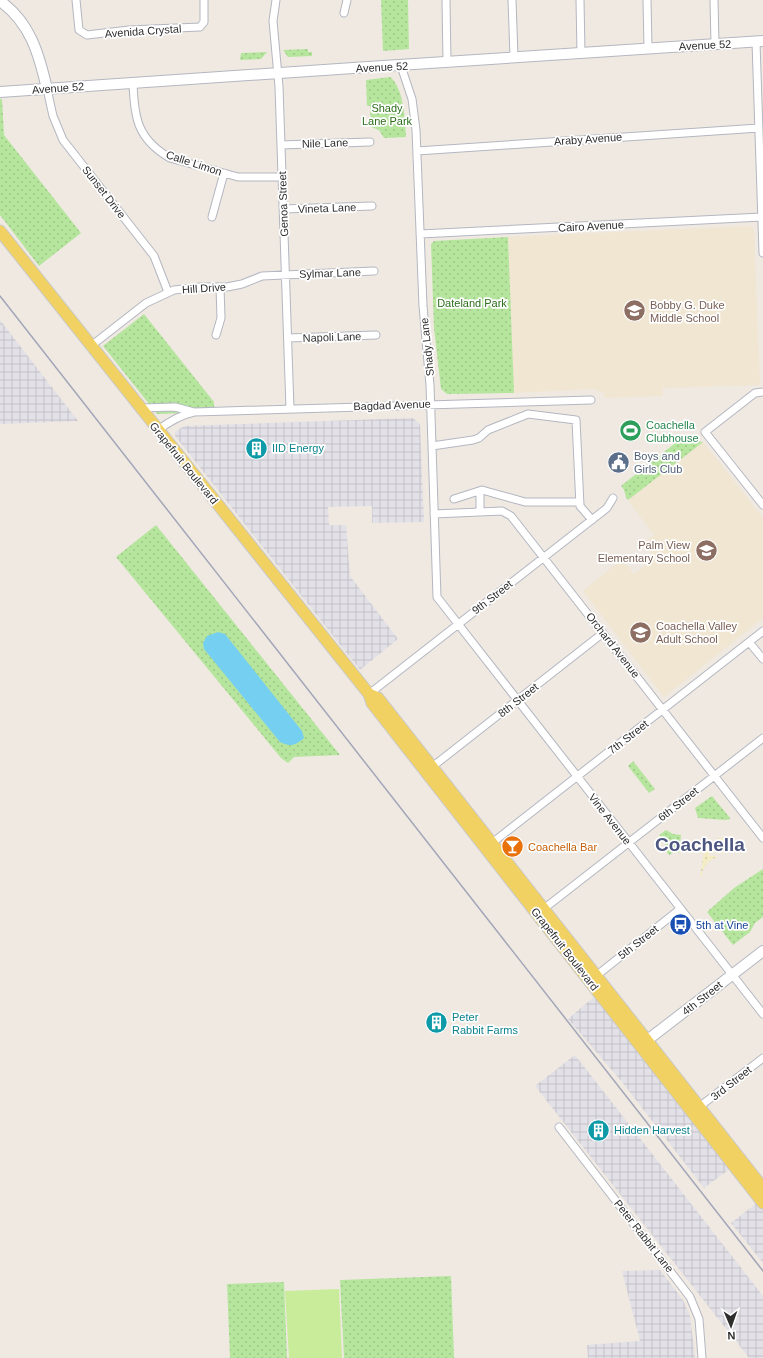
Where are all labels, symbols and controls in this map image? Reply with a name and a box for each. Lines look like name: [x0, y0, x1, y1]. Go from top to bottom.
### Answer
street label: Avenida Crystal: [104, 22, 182, 40]
street label: Avenue 52: [679, 38, 731, 52]
street label: Avenue 52: [356, 60, 408, 74]
street label: Avenue 52: [31, 80, 85, 96]
park label: Shady Lane Park: [362, 102, 413, 127]
street label: Araby Avenue: [554, 131, 622, 147]
street label: Nile Lane: [302, 136, 348, 150]
street label: Calle Limon: [165, 148, 223, 178]
street label: Sunset Drive: [80, 163, 128, 221]
street label: Genoa Street: [276, 171, 290, 237]
street label: Vineta Lane: [298, 201, 356, 215]
street label: Cairo Avenue: [558, 218, 624, 234]
street label: Sylmar Lane: [299, 266, 361, 280]
street label: Hill Drive: [182, 280, 226, 296]
park label: Dateland Park: [437, 297, 507, 309]
school or university icon: Bobby G. Duke Middle School: [621, 298, 647, 324]
place label: Bobby G. Duke Middle School: [650, 299, 725, 324]
street label: Shady Lane: [418, 317, 436, 377]
street label: Napoli Lane: [302, 330, 362, 344]
street label: Bagdad Avenue: [353, 398, 431, 412]
sports icon: Coachella Clubhouse: [618, 418, 644, 444]
place label: Coachella Clubhouse: [646, 419, 699, 444]
street label: Grapefruit Boulevard: [147, 420, 221, 506]
building icon: IID Energy: [244, 435, 270, 461]
place label: IID Energy: [272, 442, 324, 454]
public building icon: Boys and Girls Club: [605, 449, 631, 475]
place label: Boys and Girls Club: [634, 450, 682, 475]
school or university icon: Palm View Elementary School: [693, 538, 719, 564]
place label: Palm View Elementary School: [598, 539, 690, 564]
street label: 9th Street: [470, 578, 514, 616]
street label: Orchard Avenue: [584, 610, 642, 680]
school or university icon: Coachella Valley Adult School: [628, 619, 654, 645]
place label: Coachella Valley Adult School: [656, 620, 738, 645]
street label: 8th Street: [496, 681, 540, 719]
street label: 7th Street: [606, 718, 650, 756]
street label: 6th Street: [656, 785, 700, 823]
street label: Vine Avenue: [586, 791, 634, 847]
bar icon: Coachella Bar: [500, 834, 526, 860]
district label: Coachella: [655, 834, 745, 855]
place label: Coachella Bar: [528, 841, 597, 853]
street label: Grapefruit Boulevard: [529, 905, 601, 993]
bus stop icon: 5th at Vine: [668, 912, 694, 938]
place label: 5th at Vine: [696, 919, 748, 931]
street label: 5th Street: [616, 923, 660, 961]
street label: 4th Street: [680, 979, 724, 1017]
building icon: Peter Rabbit Farms: [424, 1010, 450, 1036]
place label: Peter Rabbit Farms: [452, 1011, 519, 1036]
street label: 3rd Street: [708, 1063, 754, 1103]
building icon: Hidden Harvest: [585, 1117, 611, 1143]
place label: Hidden Harvest: [614, 1124, 690, 1136]
street label: Peter Rabbit Lane: [612, 1197, 676, 1275]
north arrow: [711, 1306, 751, 1346]
text: N: [727, 1330, 736, 1342]

